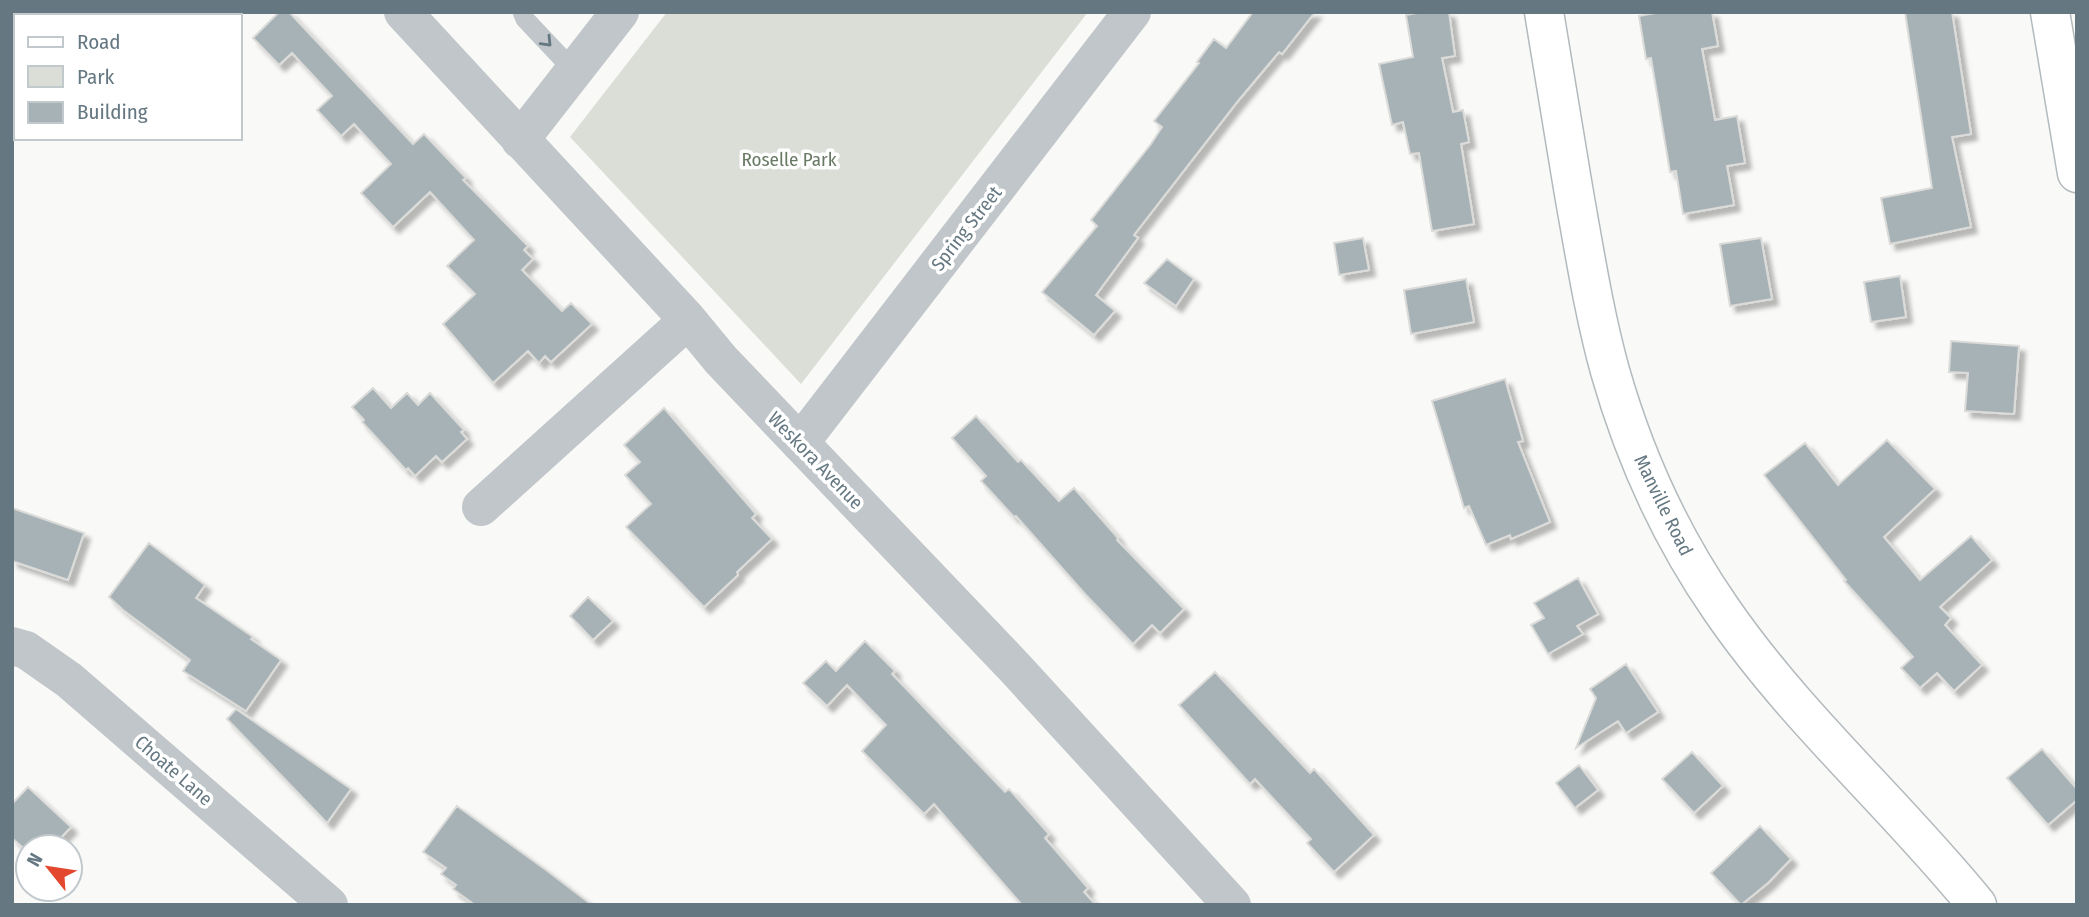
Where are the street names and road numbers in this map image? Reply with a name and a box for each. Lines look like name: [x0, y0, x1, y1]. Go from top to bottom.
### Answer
street label: Spring Street: [926, 181, 1007, 275]
street label: Weskora Avenue: [763, 407, 868, 514]
street label: Manville Road: [1629, 451, 1698, 559]
street label: Choate Lane: [130, 730, 217, 810]

